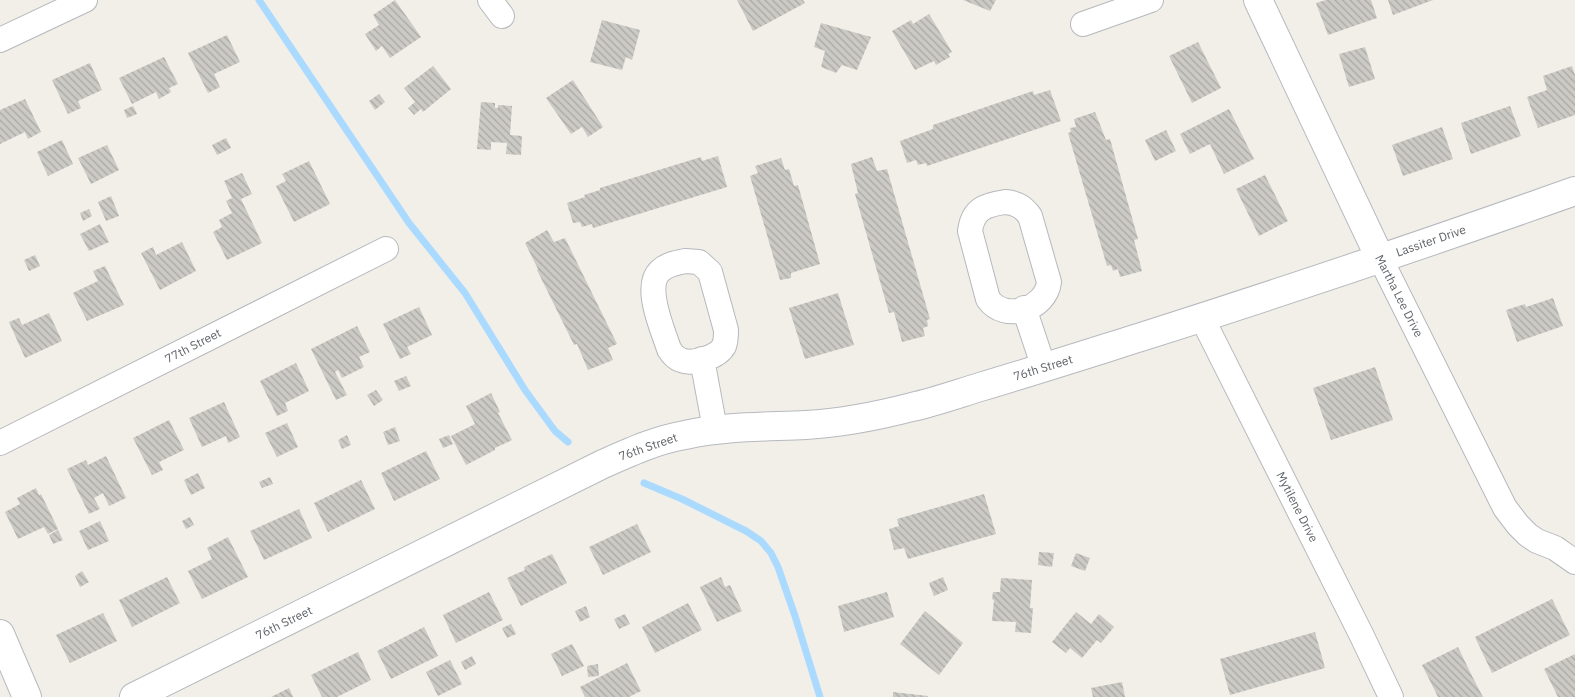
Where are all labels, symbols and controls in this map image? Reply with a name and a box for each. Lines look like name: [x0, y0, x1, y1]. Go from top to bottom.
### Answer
street label: Lassiter Drive: [1394, 221, 1468, 259]
street label: Martha Lee Drive: [1372, 252, 1427, 340]
street label: 77th Street: [162, 325, 223, 366]
street label: 76th Street: [1011, 351, 1074, 384]
street label: 76th Street: [616, 429, 679, 464]
street label: Mytilene Drive: [1273, 469, 1322, 545]
street label: 76th Street: [253, 602, 315, 643]

